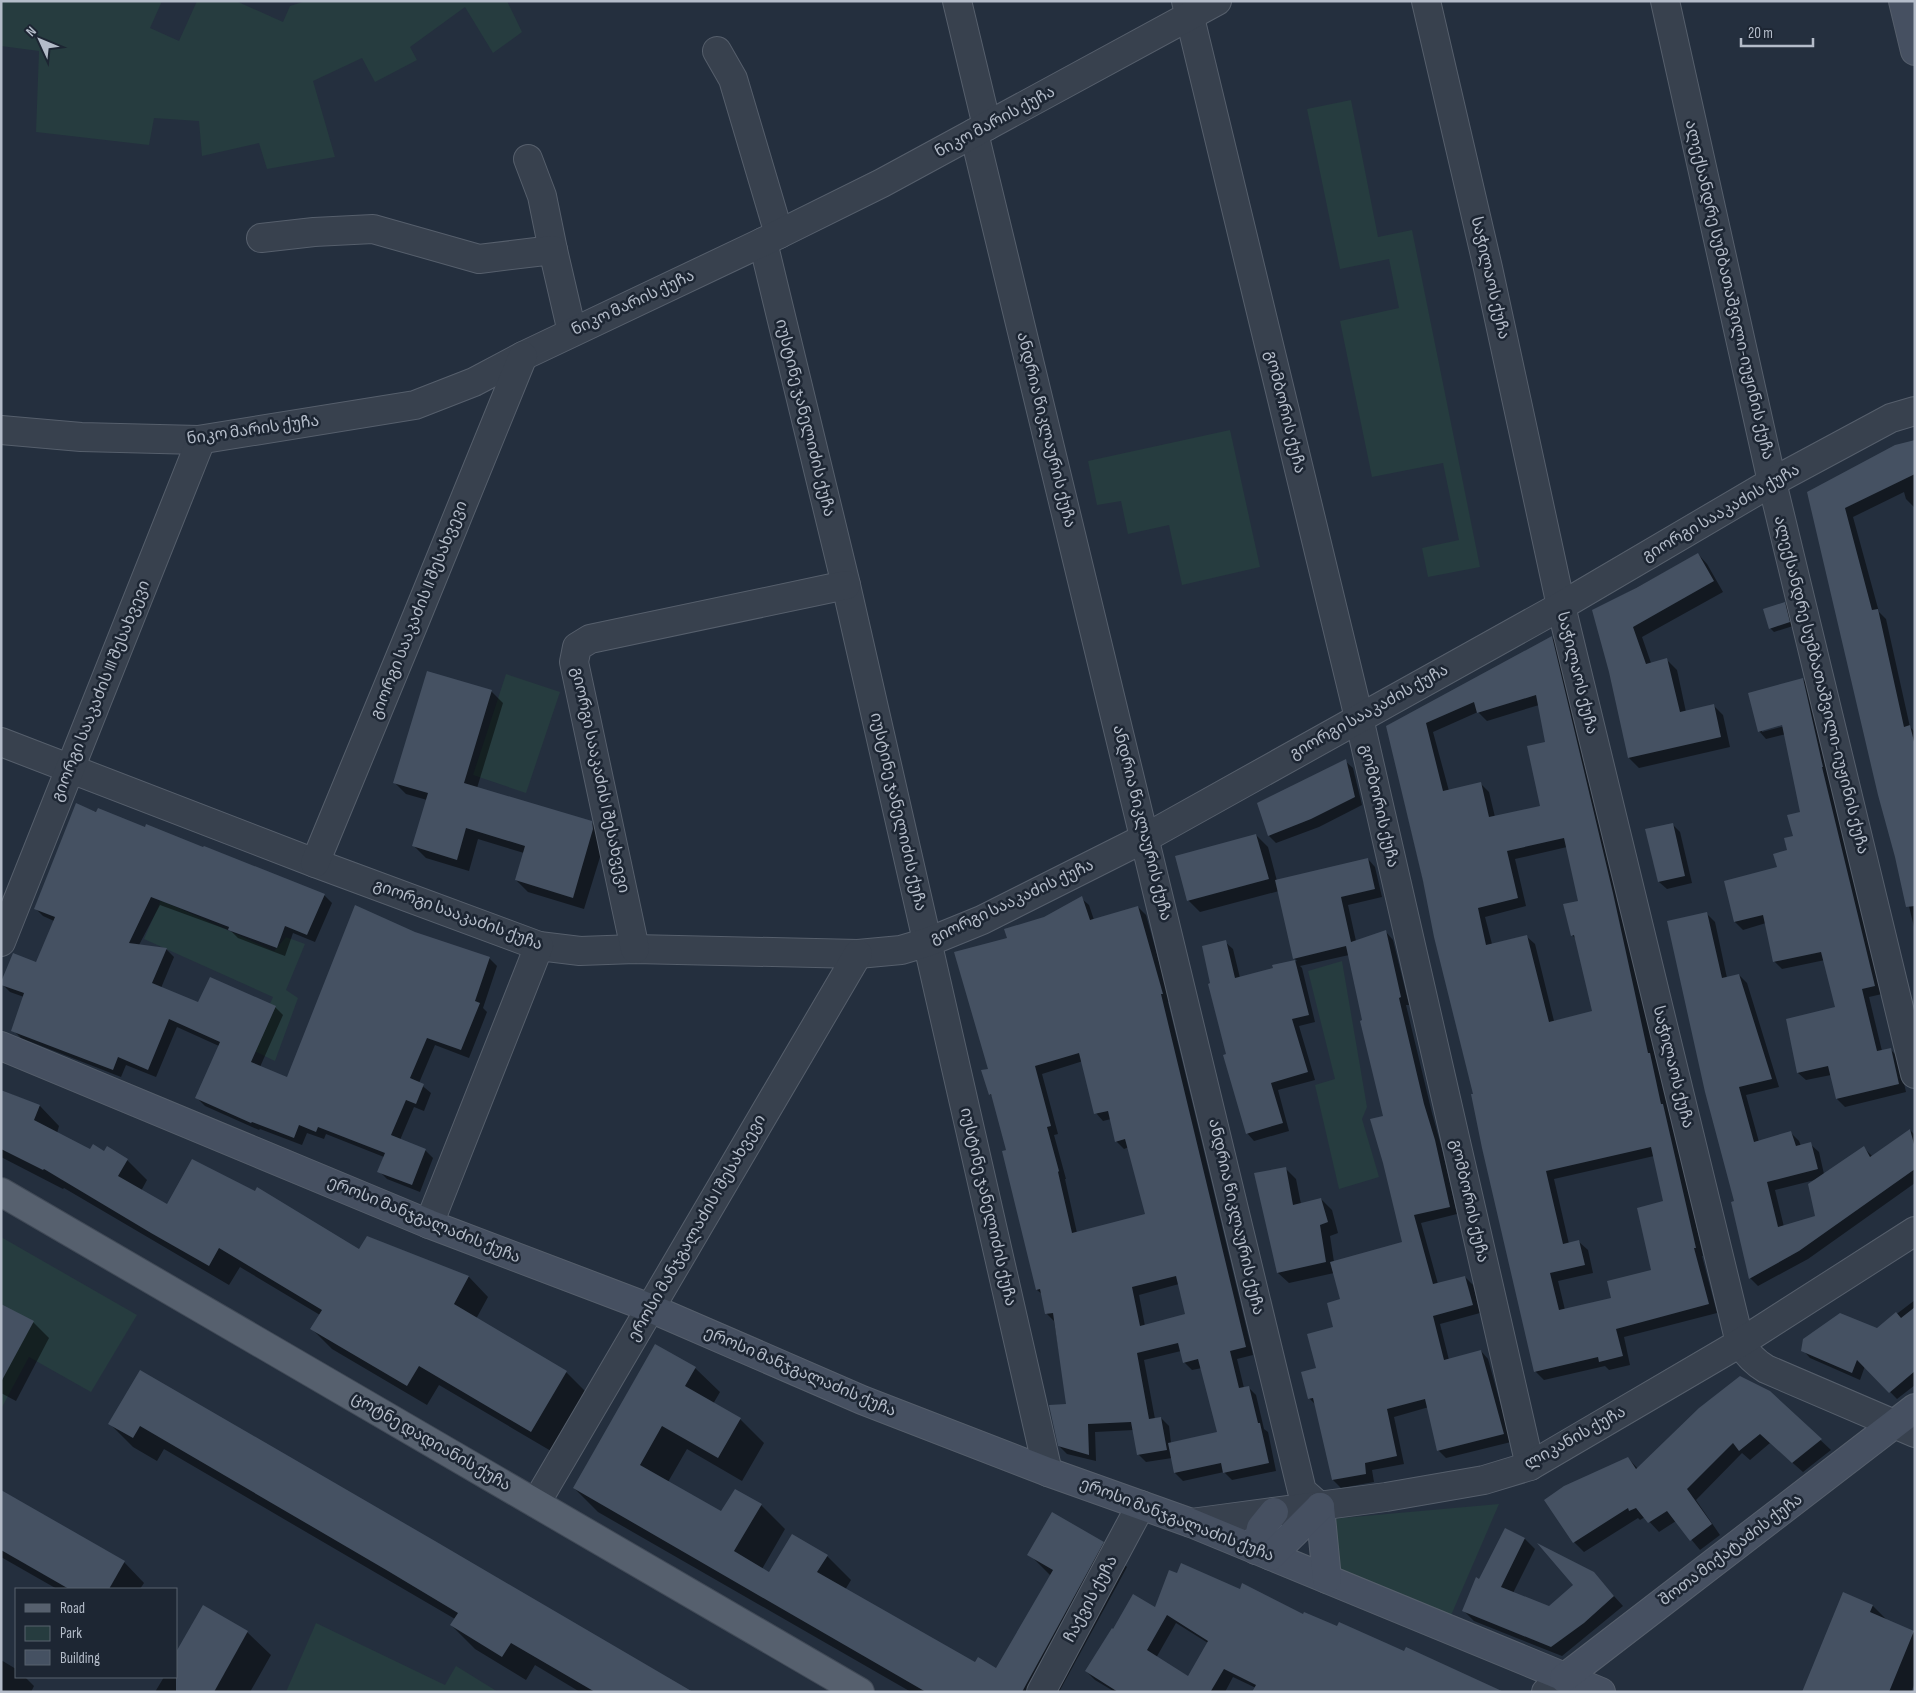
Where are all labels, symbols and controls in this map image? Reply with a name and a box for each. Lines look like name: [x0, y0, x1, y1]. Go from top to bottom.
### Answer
north arrow: [15, 15, 65, 65]
scale bar: [1741, 15, 1814, 47]
text: N: [22, 23, 40, 40]
text: 20 m: [1748, 24, 1773, 43]
street label: ნიკო მარის ქუჩა: [932, 82, 1058, 162]
street label: ალექსანდრე სუმბათაშვილი-იუჟინის ქუჩა: [1681, 118, 1777, 462]
street label: საჭილაოს ქუჩა: [1467, 215, 1513, 341]
street label: ნიკო მარის ქუჩა: [569, 266, 697, 340]
street label: იუსტინე ჯანელიძის ქუჩა: [771, 317, 839, 519]
street label: ანდრია წიკლაურის ქუჩა: [1012, 330, 1080, 530]
street label: გომბორის ქუჩა: [1261, 349, 1309, 475]
street label: ნიკო მარის ქუჩა: [186, 411, 320, 449]
street label: გიორგი სააკაძის ქუჩა: [1639, 460, 1803, 566]
street label: გიორგი სააკაძის II შესახვევი: [366, 498, 472, 722]
street label: ალექსანდრე სუმბათაშვილი-იუჟინის ქუჩა: [1770, 514, 1872, 856]
street label: გიორგი სააკაძის III შესახვევი: [48, 578, 154, 804]
street label: საჭილაოს ქუჩა: [1553, 610, 1601, 736]
street label: გიორგი სააკაძის ქუჩა: [1286, 660, 1452, 764]
street label: გიორგი სააკაძის I შესახვევი: [567, 665, 633, 895]
street label: იუსტინე ჯანელიძის ქუჩა: [866, 711, 930, 913]
street label: ანდრია წიკლაურის ქუჩა: [1108, 723, 1176, 923]
street label: გომბორის ქუჩა: [1356, 743, 1402, 869]
street label: გიორგი სააკაძის ქუჩა: [927, 856, 1097, 948]
street label: გიორგი სააკაძის ქუჩა: [371, 876, 545, 954]
street label: საჭილაოს ქუჩა: [1649, 1004, 1697, 1130]
street label: იუსტინე ჯანელიძის ქუჩა: [956, 1106, 1020, 1308]
street label: ეროსი მანჯგალაძის I შესახვევი: [624, 1111, 770, 1345]
street label: ანდრია წიკლაურის ქუჩა: [1204, 1117, 1268, 1317]
street label: გომბორის ქუჩა: [1446, 1138, 1492, 1264]
street label: ეროსი მანჯგალაძის ქუჩა: [325, 1173, 523, 1267]
street label: ეროსი მანჯგალაძის ქუჩა: [701, 1323, 899, 1421]
street label: ცოტნე დადიანის ქუჩა: [348, 1389, 514, 1495]
street label: ლიკანის ქუჩა: [1521, 1402, 1629, 1474]
street label: ეროსი მანჯგალაძის ქუჩა: [1077, 1474, 1277, 1566]
street label: შოთა მიქატაძის ქუჩა: [1656, 1490, 1806, 1610]
street label: ჩაქვის ქუჩა: [1060, 1552, 1122, 1646]
legend: [15, 1588, 178, 1678]
text: Road: [60, 1599, 85, 1618]
text: Park: [60, 1624, 82, 1643]
text: Building: [60, 1649, 100, 1668]

